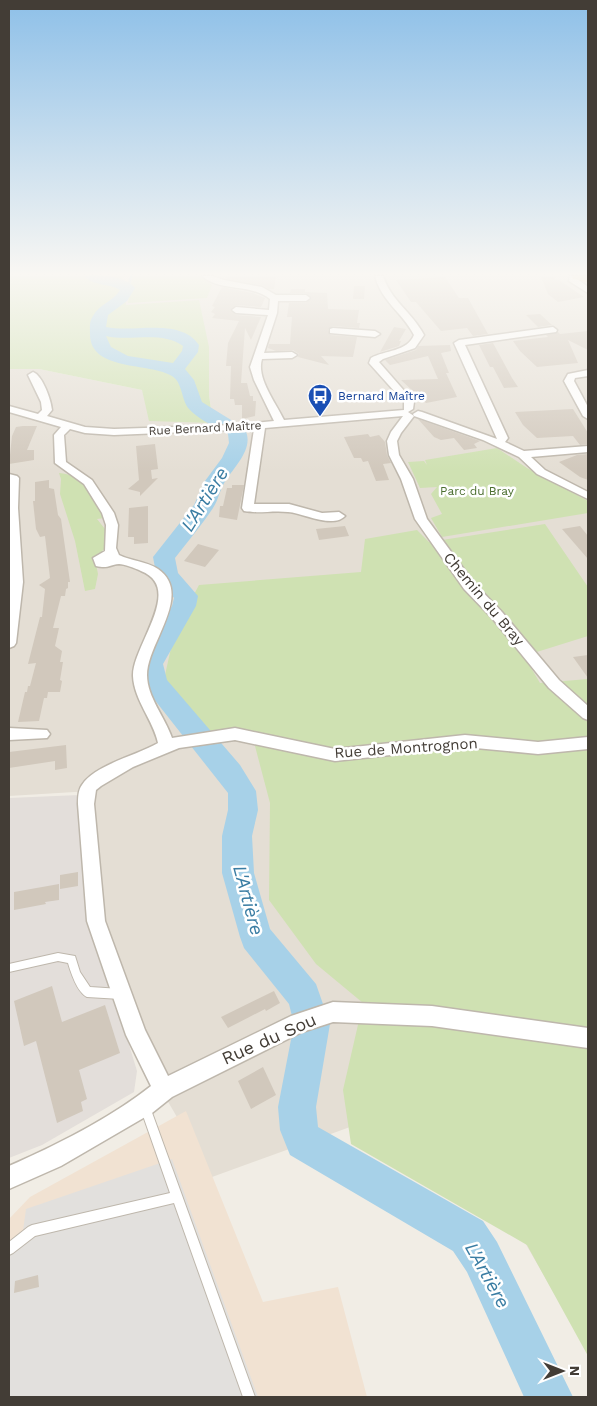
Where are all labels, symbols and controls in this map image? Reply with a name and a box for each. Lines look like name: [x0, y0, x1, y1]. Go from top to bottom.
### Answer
bus stop icon: Bernard Maître: [307, 383, 333, 417]
place label: Bernard Maître: [338, 389, 425, 403]
street label: Rue Bernard Maître: [148, 418, 262, 438]
water label: L'Artière: [176, 463, 233, 536]
park label: Parc du Bray: [440, 484, 515, 498]
street label: Chemin du Bray: [440, 549, 528, 649]
street label: Rue de Montrognon: [334, 734, 478, 762]
water label: L'Artière: [228, 863, 269, 938]
street label: Rue du Sou: [218, 1008, 319, 1069]
water label: L'Artière: [460, 1238, 515, 1312]
north arrow: [537, 1346, 587, 1396]
text: N: [567, 1366, 583, 1376]

